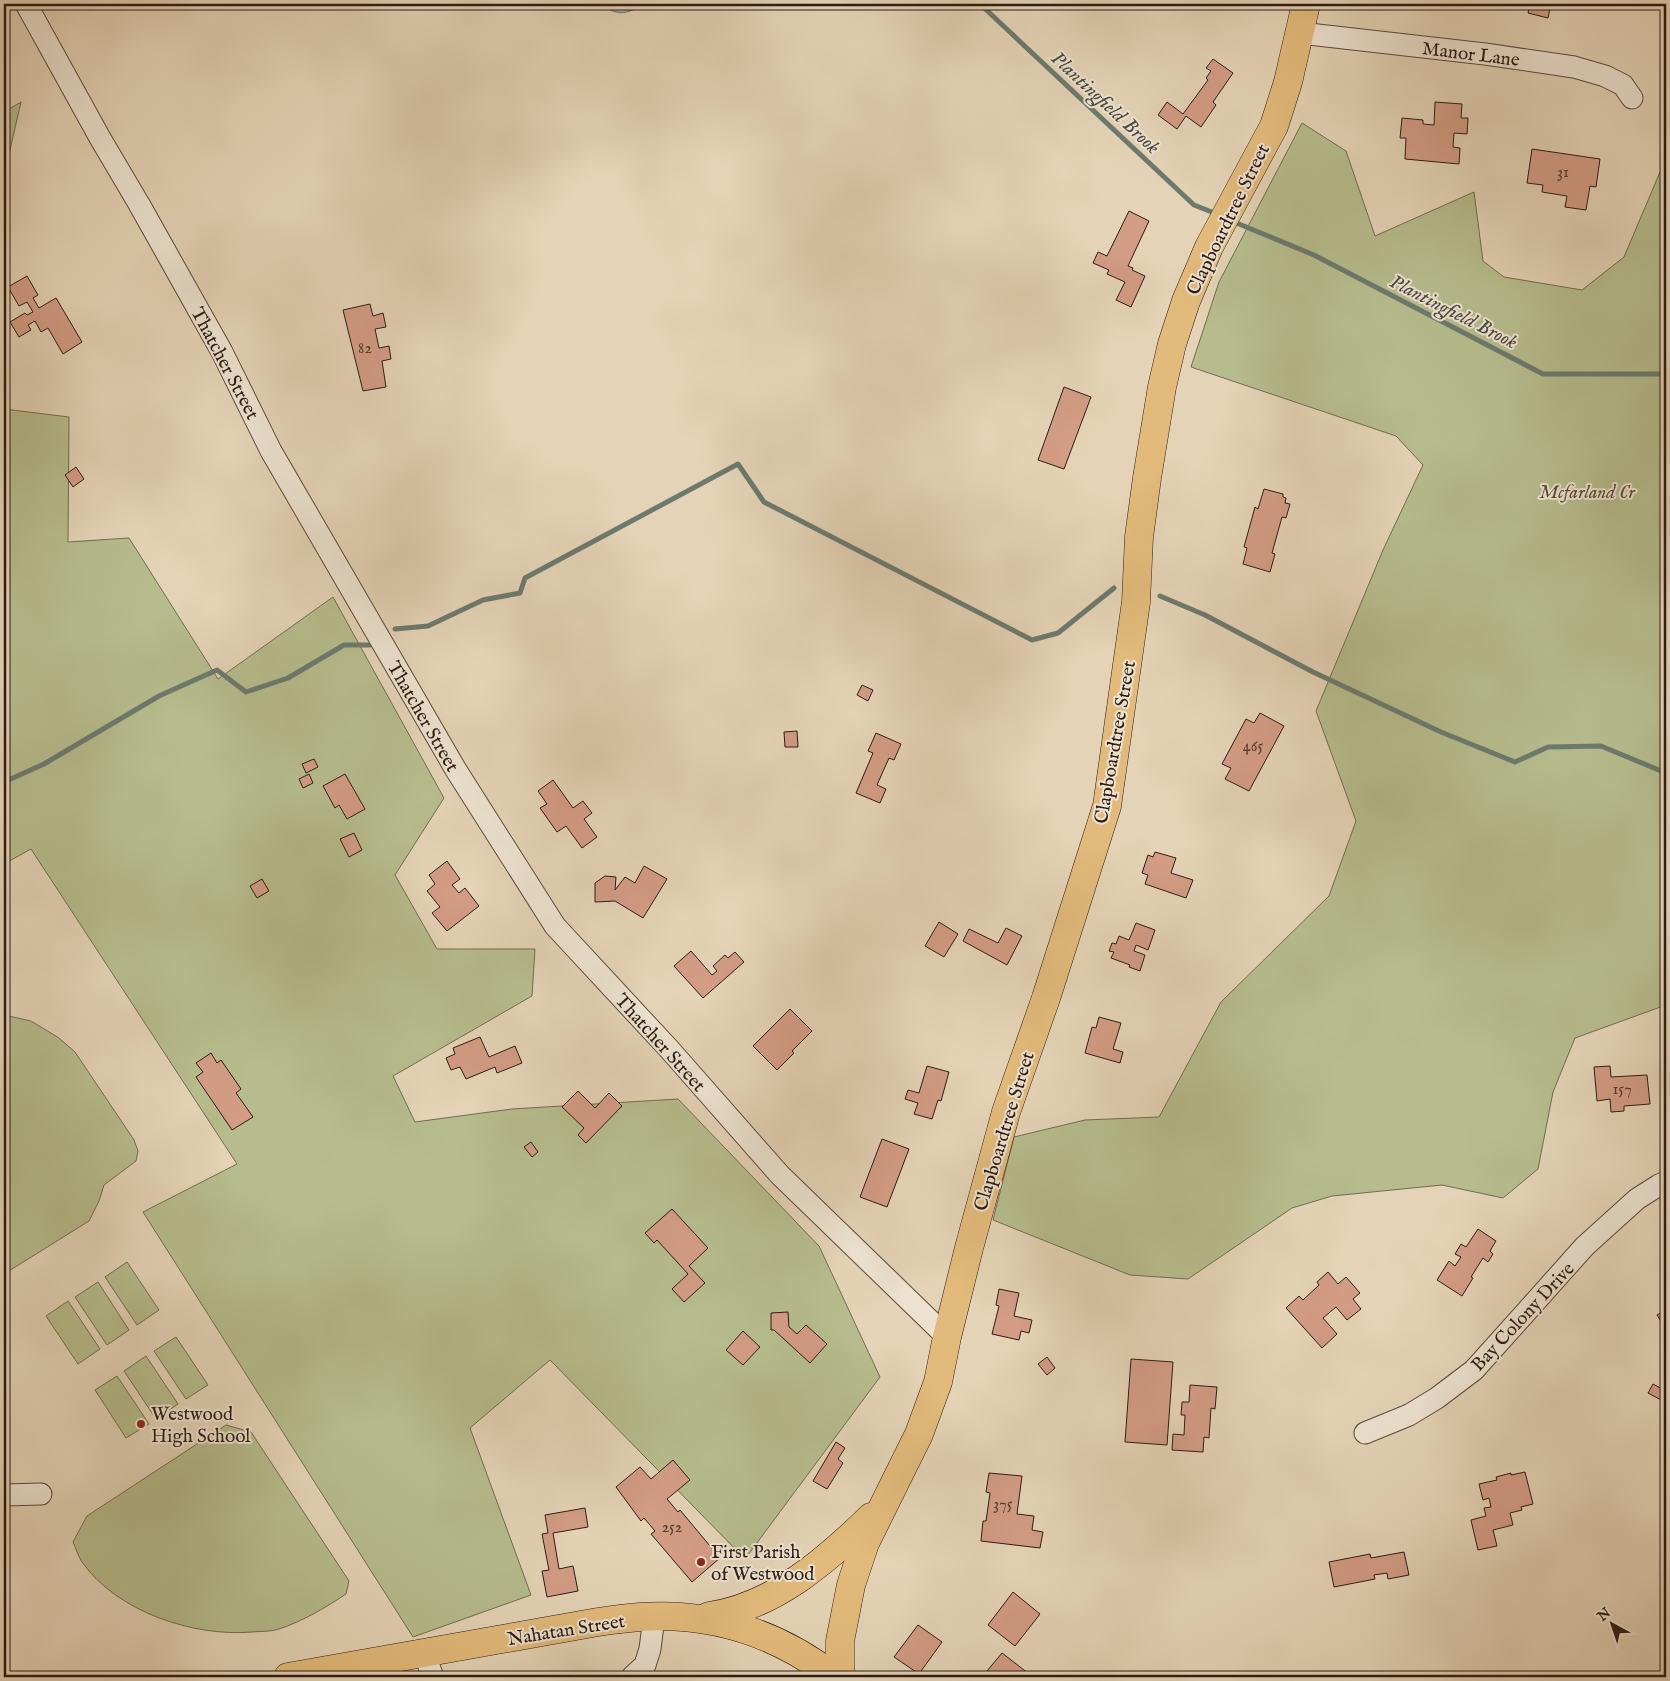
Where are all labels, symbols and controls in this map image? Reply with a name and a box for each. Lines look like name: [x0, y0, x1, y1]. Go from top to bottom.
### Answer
street label: Manor Lane: [1421, 37, 1521, 73]
water label: Plantingfield Brook: [1045, 46, 1165, 161]
street label: Clapboardtree Street: [1182, 140, 1276, 299]
house number: 31: [1557, 163, 1569, 183]
water label: Plantingfield Brook: [1385, 269, 1521, 356]
street label: Thatcher Street: [185, 304, 264, 425]
house number: 82: [358, 339, 372, 359]
park label: Mcfarland Cr: [1539, 481, 1636, 505]
street label: Thatcher Street: [381, 657, 464, 777]
street label: Clapboardtree Street: [1090, 658, 1142, 826]
house number: 465: [1243, 737, 1263, 757]
street label: Thatcher Street: [609, 989, 710, 1098]
street label: Clapboardtree Street: [969, 1049, 1041, 1214]
house number: 157: [1612, 1080, 1632, 1100]
street label: Bay Colony Drive: [1467, 1257, 1580, 1377]
place label: Westwood High School: [151, 1403, 251, 1449]
marker: Westwood High School: [135, 1418, 147, 1430]
house number: 375: [993, 1495, 1013, 1515]
house number: 252: [662, 1518, 682, 1538]
place label: First Parish of Westwood: [711, 1541, 815, 1587]
marker: First Parish of Westwood: [695, 1556, 707, 1568]
north arrow: [1588, 1598, 1638, 1648]
text: N: [1593, 1604, 1615, 1626]
street label: Nahatan Street: [506, 1610, 627, 1652]

